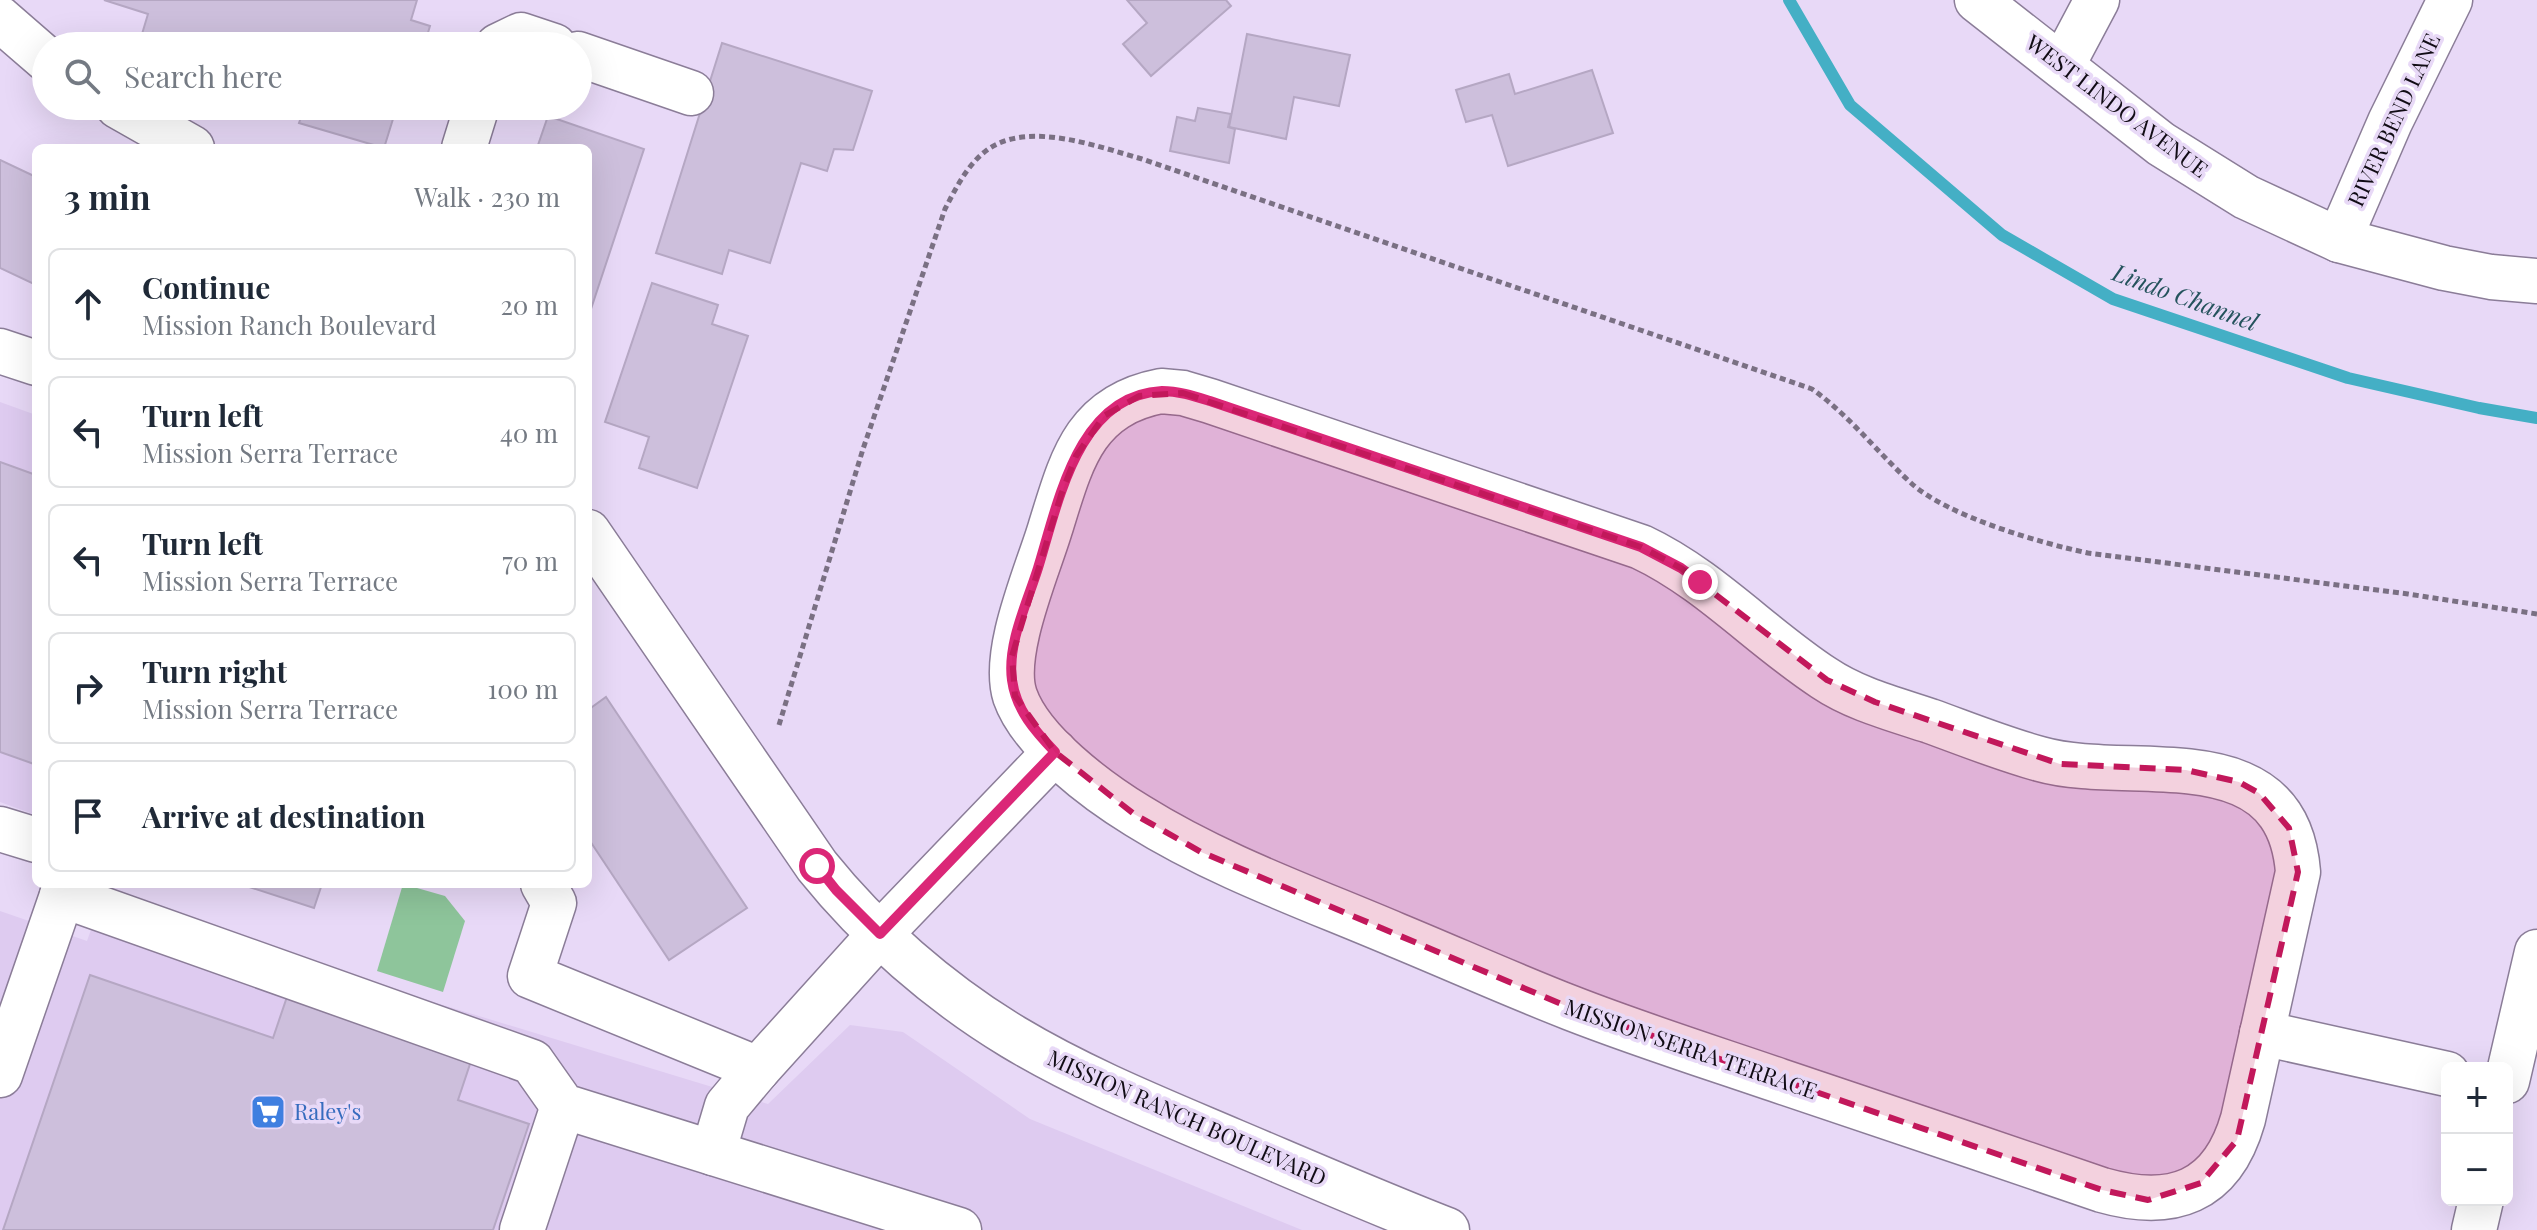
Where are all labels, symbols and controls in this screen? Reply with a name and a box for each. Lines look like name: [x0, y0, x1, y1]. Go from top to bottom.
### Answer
street label: WEST LINDO AVENUE: [2020, 26, 2215, 184]
street label: RIVER BEND LANE: [2340, 28, 2446, 211]
search box: [32, 32, 592, 120]
icon: search: [60, 54, 104, 98]
text: Search here: [124, 56, 283, 96]
text: 3 min: [64, 173, 151, 219]
text: Walk · 230 m: [414, 179, 560, 214]
water label: Lindo Channel: [2108, 255, 2264, 338]
text: Continue: [142, 267, 270, 307]
icon: ahead: [66, 282, 110, 326]
text: 20 m: [500, 287, 558, 322]
text: Mission Ranch Boulevard: [142, 307, 437, 342]
text: Turn left: [142, 395, 263, 435]
icon: left: [66, 410, 110, 454]
text: 40 m: [500, 415, 558, 450]
text: Mission Serra Terrace: [142, 435, 398, 470]
text: Turn left: [142, 523, 263, 563]
icon: left: [66, 538, 110, 582]
text: 70 m: [502, 543, 558, 578]
text: Mission Serra Terrace: [142, 563, 398, 598]
route end: [1682, 564, 1718, 600]
text: Turn right: [142, 651, 287, 691]
icon: right: [66, 666, 110, 710]
text: 100 m: [488, 671, 558, 706]
text: Mission Serra Terrace: [142, 691, 398, 726]
icon: arrive: [66, 794, 110, 838]
text: Arrive at destination: [142, 796, 425, 836]
route start: [799, 848, 835, 884]
street label: MISSION SERRA TERRACE: [1561, 991, 1822, 1105]
street label: MISSION RANCH BOULEVARD: [1043, 1042, 1332, 1192]
map controls: [2441, 1062, 2513, 1206]
button: +: [2441, 1062, 2513, 1134]
supermarket icon: Raley's: [249, 1093, 287, 1131]
place label: Raley's: [294, 1096, 361, 1126]
button: −: [2441, 1134, 2513, 1206]

